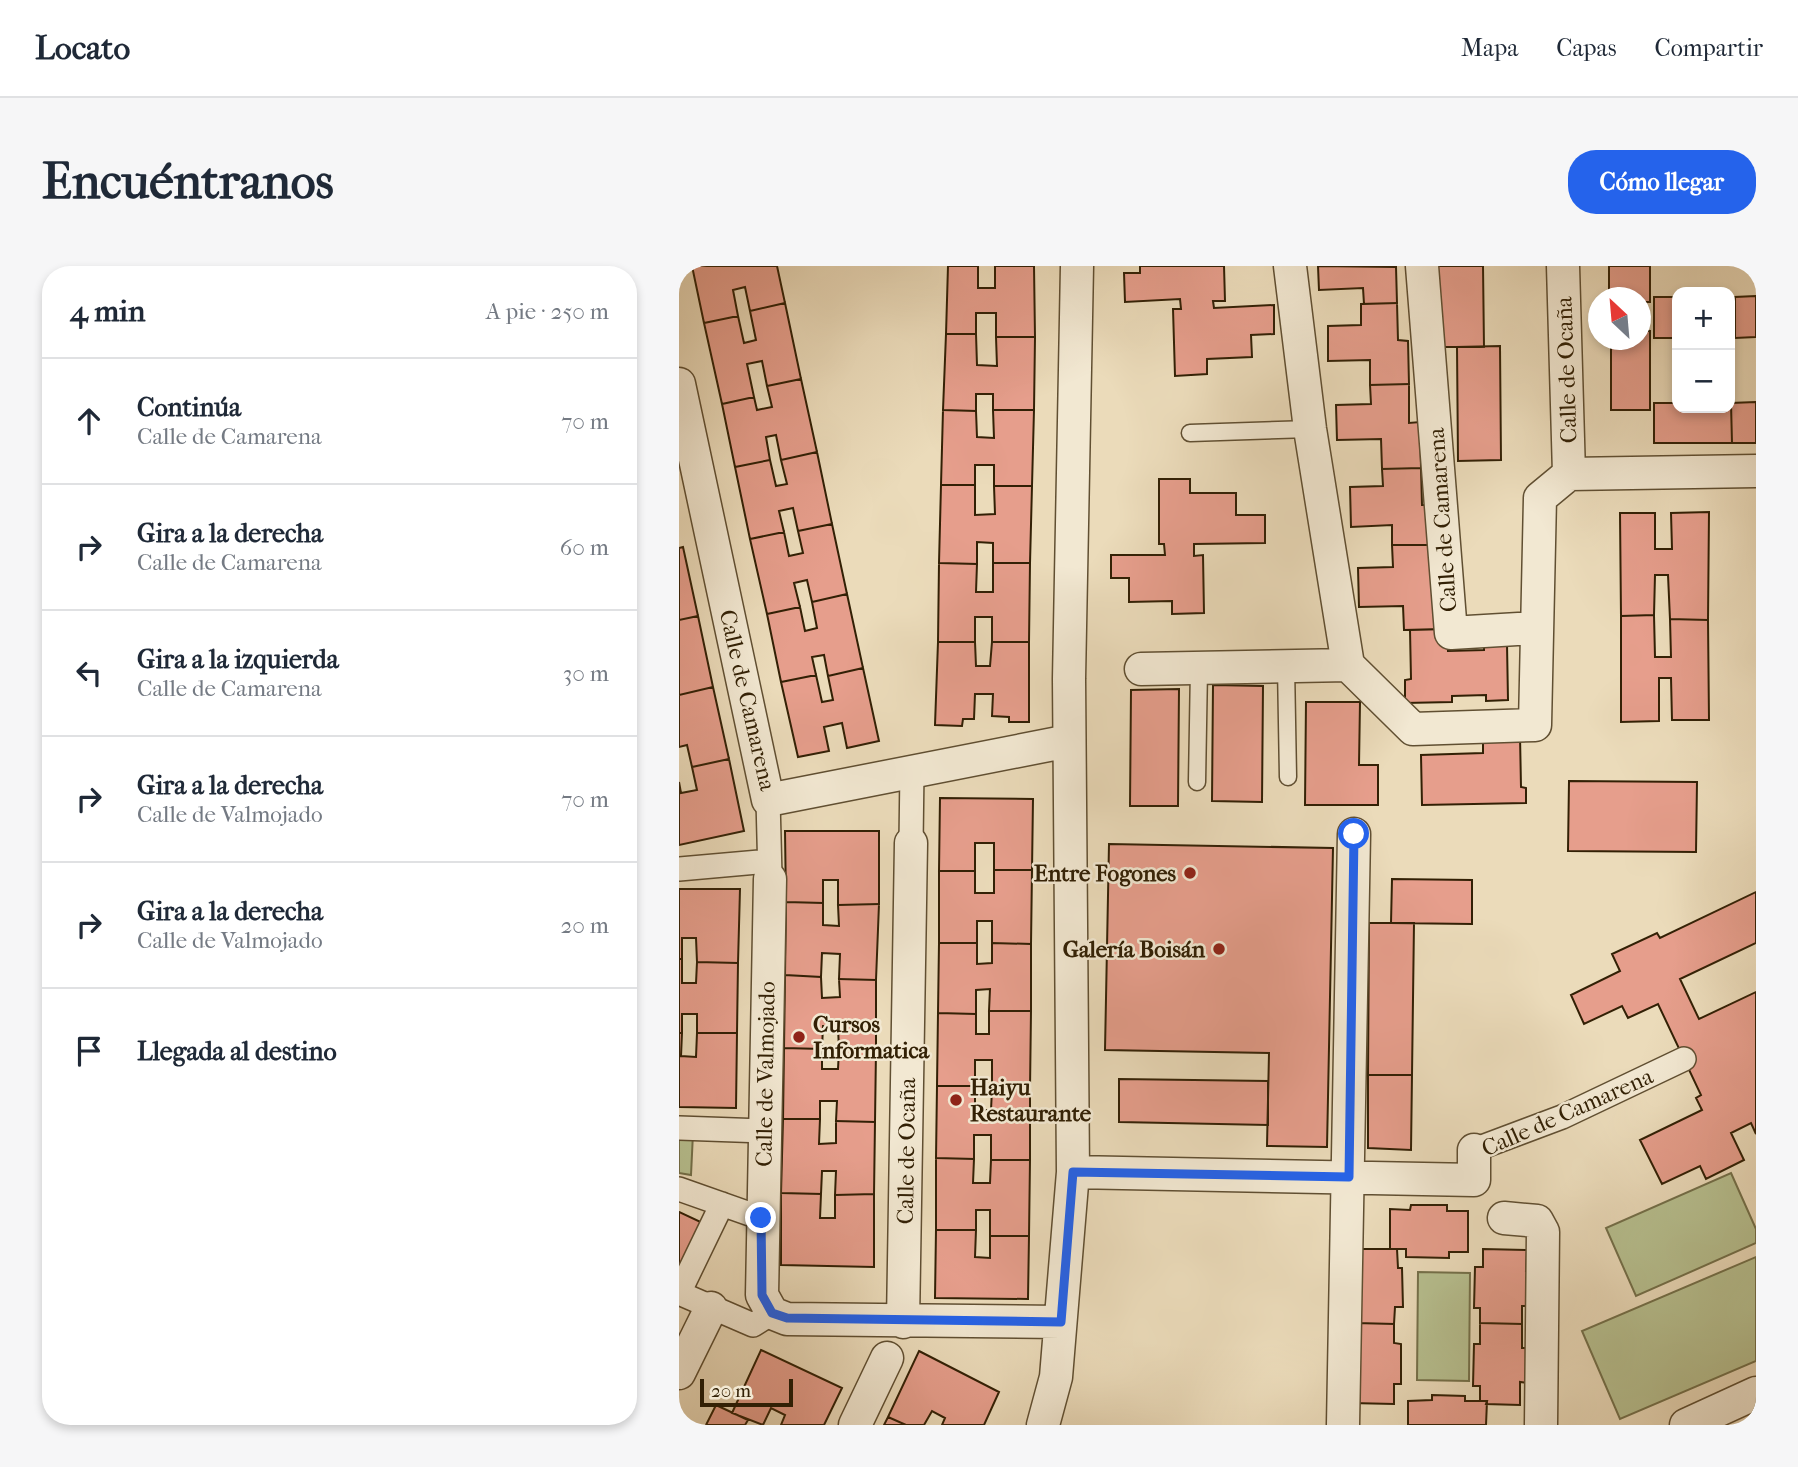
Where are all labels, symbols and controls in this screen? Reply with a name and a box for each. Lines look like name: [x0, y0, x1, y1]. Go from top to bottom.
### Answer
text: Locato: [35, 29, 130, 68]
text: Mapa: [1461, 34, 1518, 62]
text: Capas: [1556, 34, 1617, 62]
text: Compartir: [1655, 34, 1763, 62]
button: Cómo llegar: [1568, 150, 1756, 214]
text: Encuéntranos: [42, 153, 334, 211]
north arrow: [1588, 287, 1651, 350]
map controls: [1672, 287, 1735, 413]
button: +: [1672, 287, 1735, 350]
text: 4 min: [70, 294, 145, 329]
street label: Calle de Ocaña: [1550, 296, 1583, 444]
text: A pie · 250 m: [486, 298, 609, 325]
button: −: [1672, 350, 1735, 413]
text: Continúa: [137, 392, 241, 423]
icon: ahead: [70, 402, 108, 440]
text: 70 m: [561, 408, 609, 435]
text: Calle de Camarena: [137, 423, 322, 450]
street label: Calle de Camarena: [1423, 427, 1462, 613]
text: Gira a la derecha: [137, 518, 323, 549]
icon: right: [70, 528, 108, 566]
text: 60 m: [560, 534, 609, 561]
text: Calle de Camarena: [137, 549, 322, 576]
street label: Calle de Camarena: [714, 607, 782, 793]
text: Gira a la izquierda: [137, 644, 339, 675]
icon: left: [70, 654, 108, 692]
text: 30 m: [563, 660, 609, 687]
text: Calle de Camarena: [137, 675, 322, 702]
text: Gira a la derecha: [137, 770, 323, 801]
icon: right: [70, 780, 108, 818]
text: 70 m: [561, 786, 609, 813]
text: Calle de Valmojado: [137, 801, 323, 828]
route start: [1338, 818, 1369, 849]
place label: Entre Fogones: [1034, 860, 1177, 887]
marker: Entre Fogones: [1182, 865, 1198, 881]
text: Gira a la derecha: [137, 896, 323, 927]
icon: right: [70, 906, 108, 944]
text: 20 m: [560, 912, 609, 939]
text: Calle de Valmojado: [137, 927, 323, 954]
place label: Galería Boisán: [1063, 936, 1206, 963]
marker: Galería Boisán: [1211, 941, 1227, 957]
street label: Calle de Valmojado: [750, 981, 781, 1167]
place label: Cursos Informatica: [813, 1011, 931, 1064]
marker: Cursos Informatica: [791, 1029, 807, 1045]
icon: arrive: [70, 1032, 108, 1070]
text: Llegada al destino: [137, 1036, 337, 1067]
street label: Calle de Camarena: [1477, 1062, 1657, 1162]
place label: Haiyu Restaurante: [970, 1074, 1092, 1127]
street label: Calle de Ocaña: [892, 1077, 921, 1225]
marker: Haiyu Restaurante: [948, 1092, 964, 1108]
route end: [745, 1202, 776, 1233]
scale bar: [700, 1376, 793, 1408]
text: 20 m: [711, 1380, 751, 1402]

